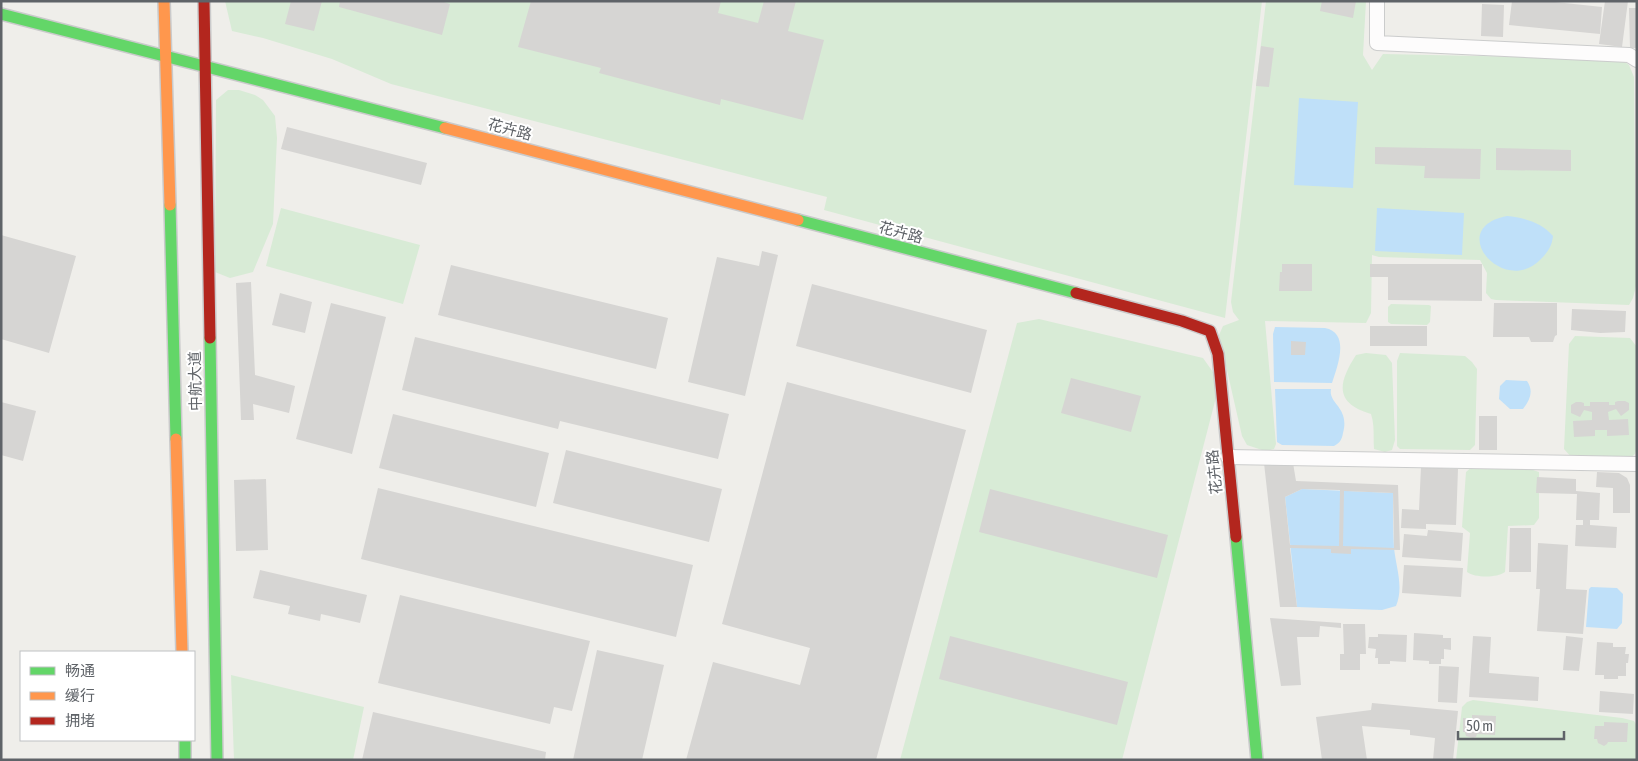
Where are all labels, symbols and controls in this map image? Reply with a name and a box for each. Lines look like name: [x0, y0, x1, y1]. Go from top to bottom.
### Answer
street label: 花卉路: [486, 115, 534, 143]
street label: 花卉路: [877, 218, 925, 246]
street label: 中航大道: [186, 351, 204, 411]
street label: 花卉路: [1203, 449, 1225, 495]
legend: [20, 651, 195, 741]
text: 畅通: [65, 662, 95, 679]
text: 缓行: [65, 687, 95, 704]
scale bar: [1458, 708, 1564, 740]
text: 拥堵: [65, 712, 95, 729]
text: 50 m: [1466, 717, 1493, 734]

